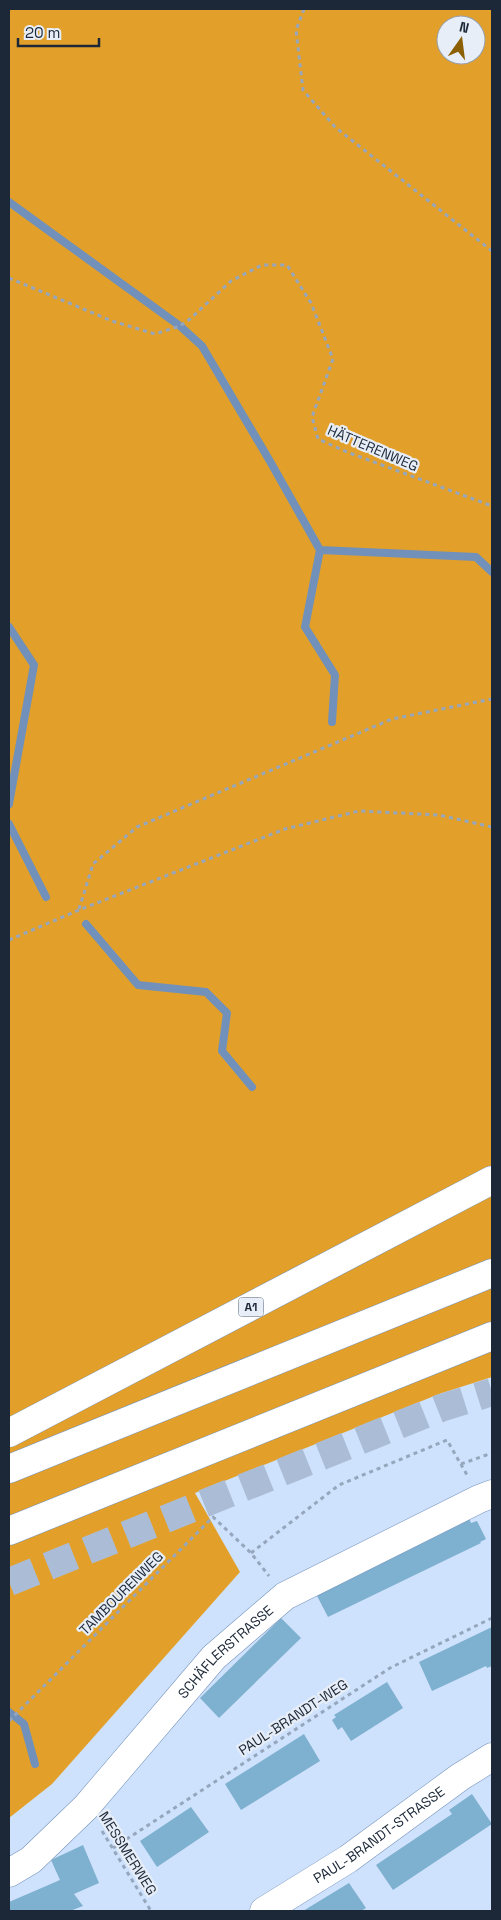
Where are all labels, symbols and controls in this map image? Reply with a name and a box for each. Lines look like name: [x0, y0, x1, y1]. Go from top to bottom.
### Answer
scale bar: [18, 15, 99, 47]
north arrow: [436, 15, 486, 65]
text: N: [457, 18, 471, 37]
text: 20 m: [25, 23, 60, 42]
street label: HÄTTERENWEG: [325, 421, 421, 475]
road number: A1: [238, 1298, 264, 1316]
street label: TAMBOURENWEG: [75, 1547, 167, 1639]
street label: SCHÄFLERSTRASSE: [174, 1601, 277, 1702]
street label: PAUL-BRANDT-WEG: [235, 1675, 351, 1759]
street label: PAUL-BRANDT-STRASSE: [310, 1782, 448, 1887]
street label: MESSMERWEG: [95, 1808, 161, 1898]

